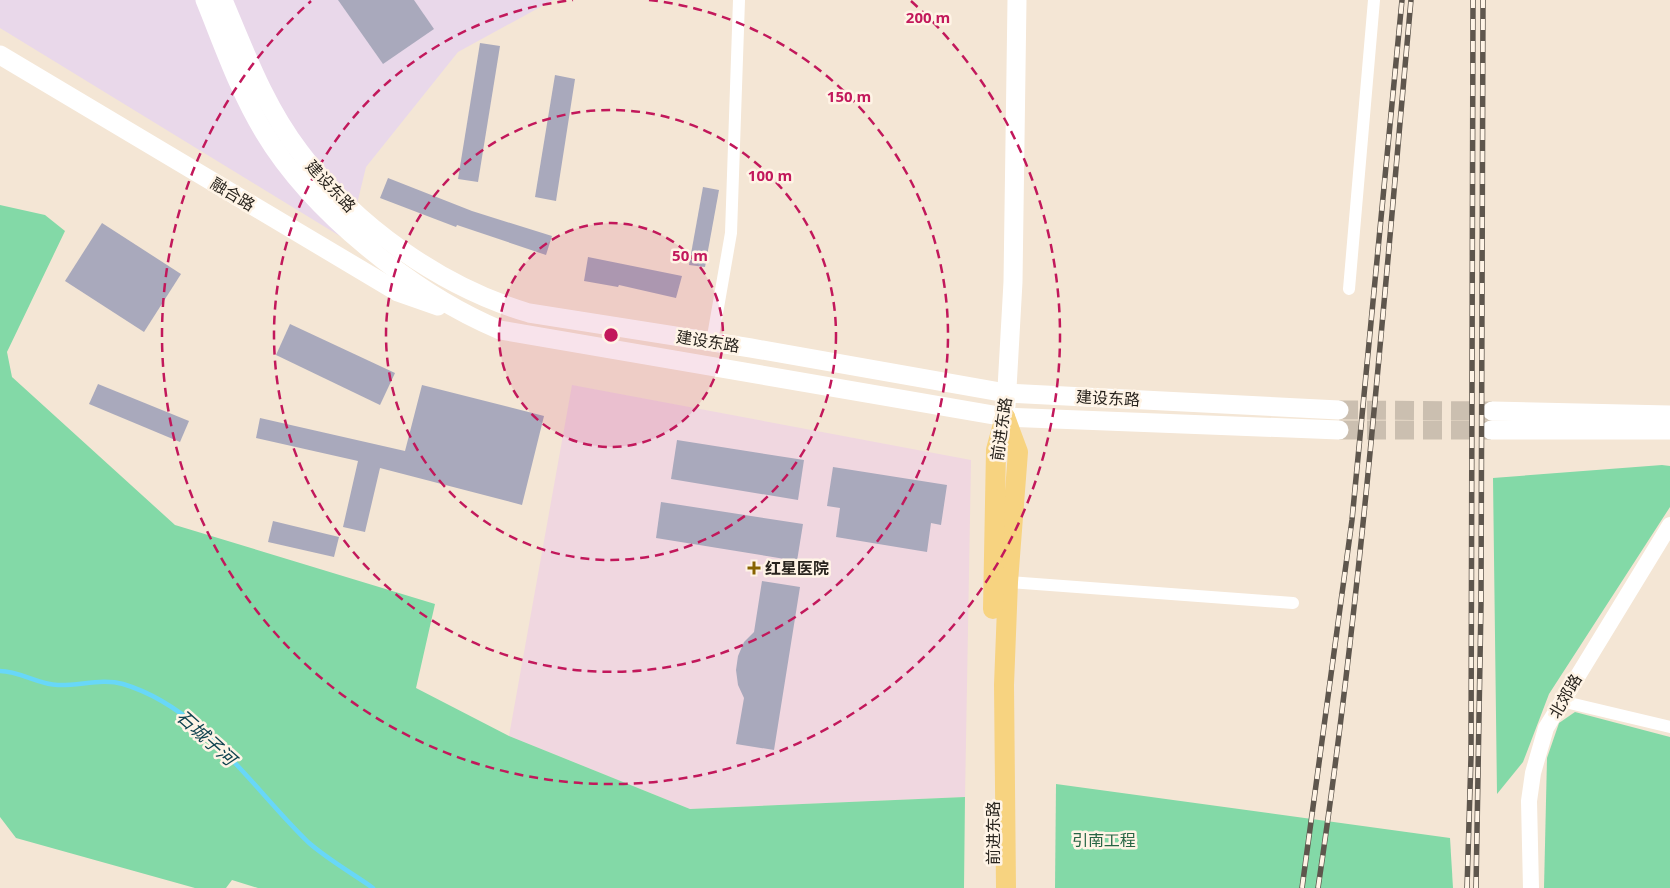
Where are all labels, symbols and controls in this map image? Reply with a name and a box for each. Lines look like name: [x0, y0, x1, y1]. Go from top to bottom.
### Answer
text: 200 m: [906, 7, 950, 27]
text: 150 m: [827, 86, 871, 106]
street label: 建设东路: [301, 155, 361, 217]
text: 100 m: [748, 165, 792, 185]
street label: 融合路: [207, 172, 259, 216]
text: 50 m: [672, 245, 708, 265]
street label: 建设东路: [675, 325, 741, 357]
centre of rings: [602, 326, 620, 344]
street label: 建设东路: [1075, 385, 1141, 411]
street label: 前进东路: [986, 396, 1016, 462]
place label: 红星医院: [765, 557, 829, 579]
marker: 红星医院: [747, 561, 761, 575]
street label: 北郊路: [1543, 670, 1587, 722]
water label: 石城子河: [172, 704, 244, 772]
street label: 前进东路: [982, 801, 1004, 865]
park label: 引南工程: [1072, 829, 1136, 851]

